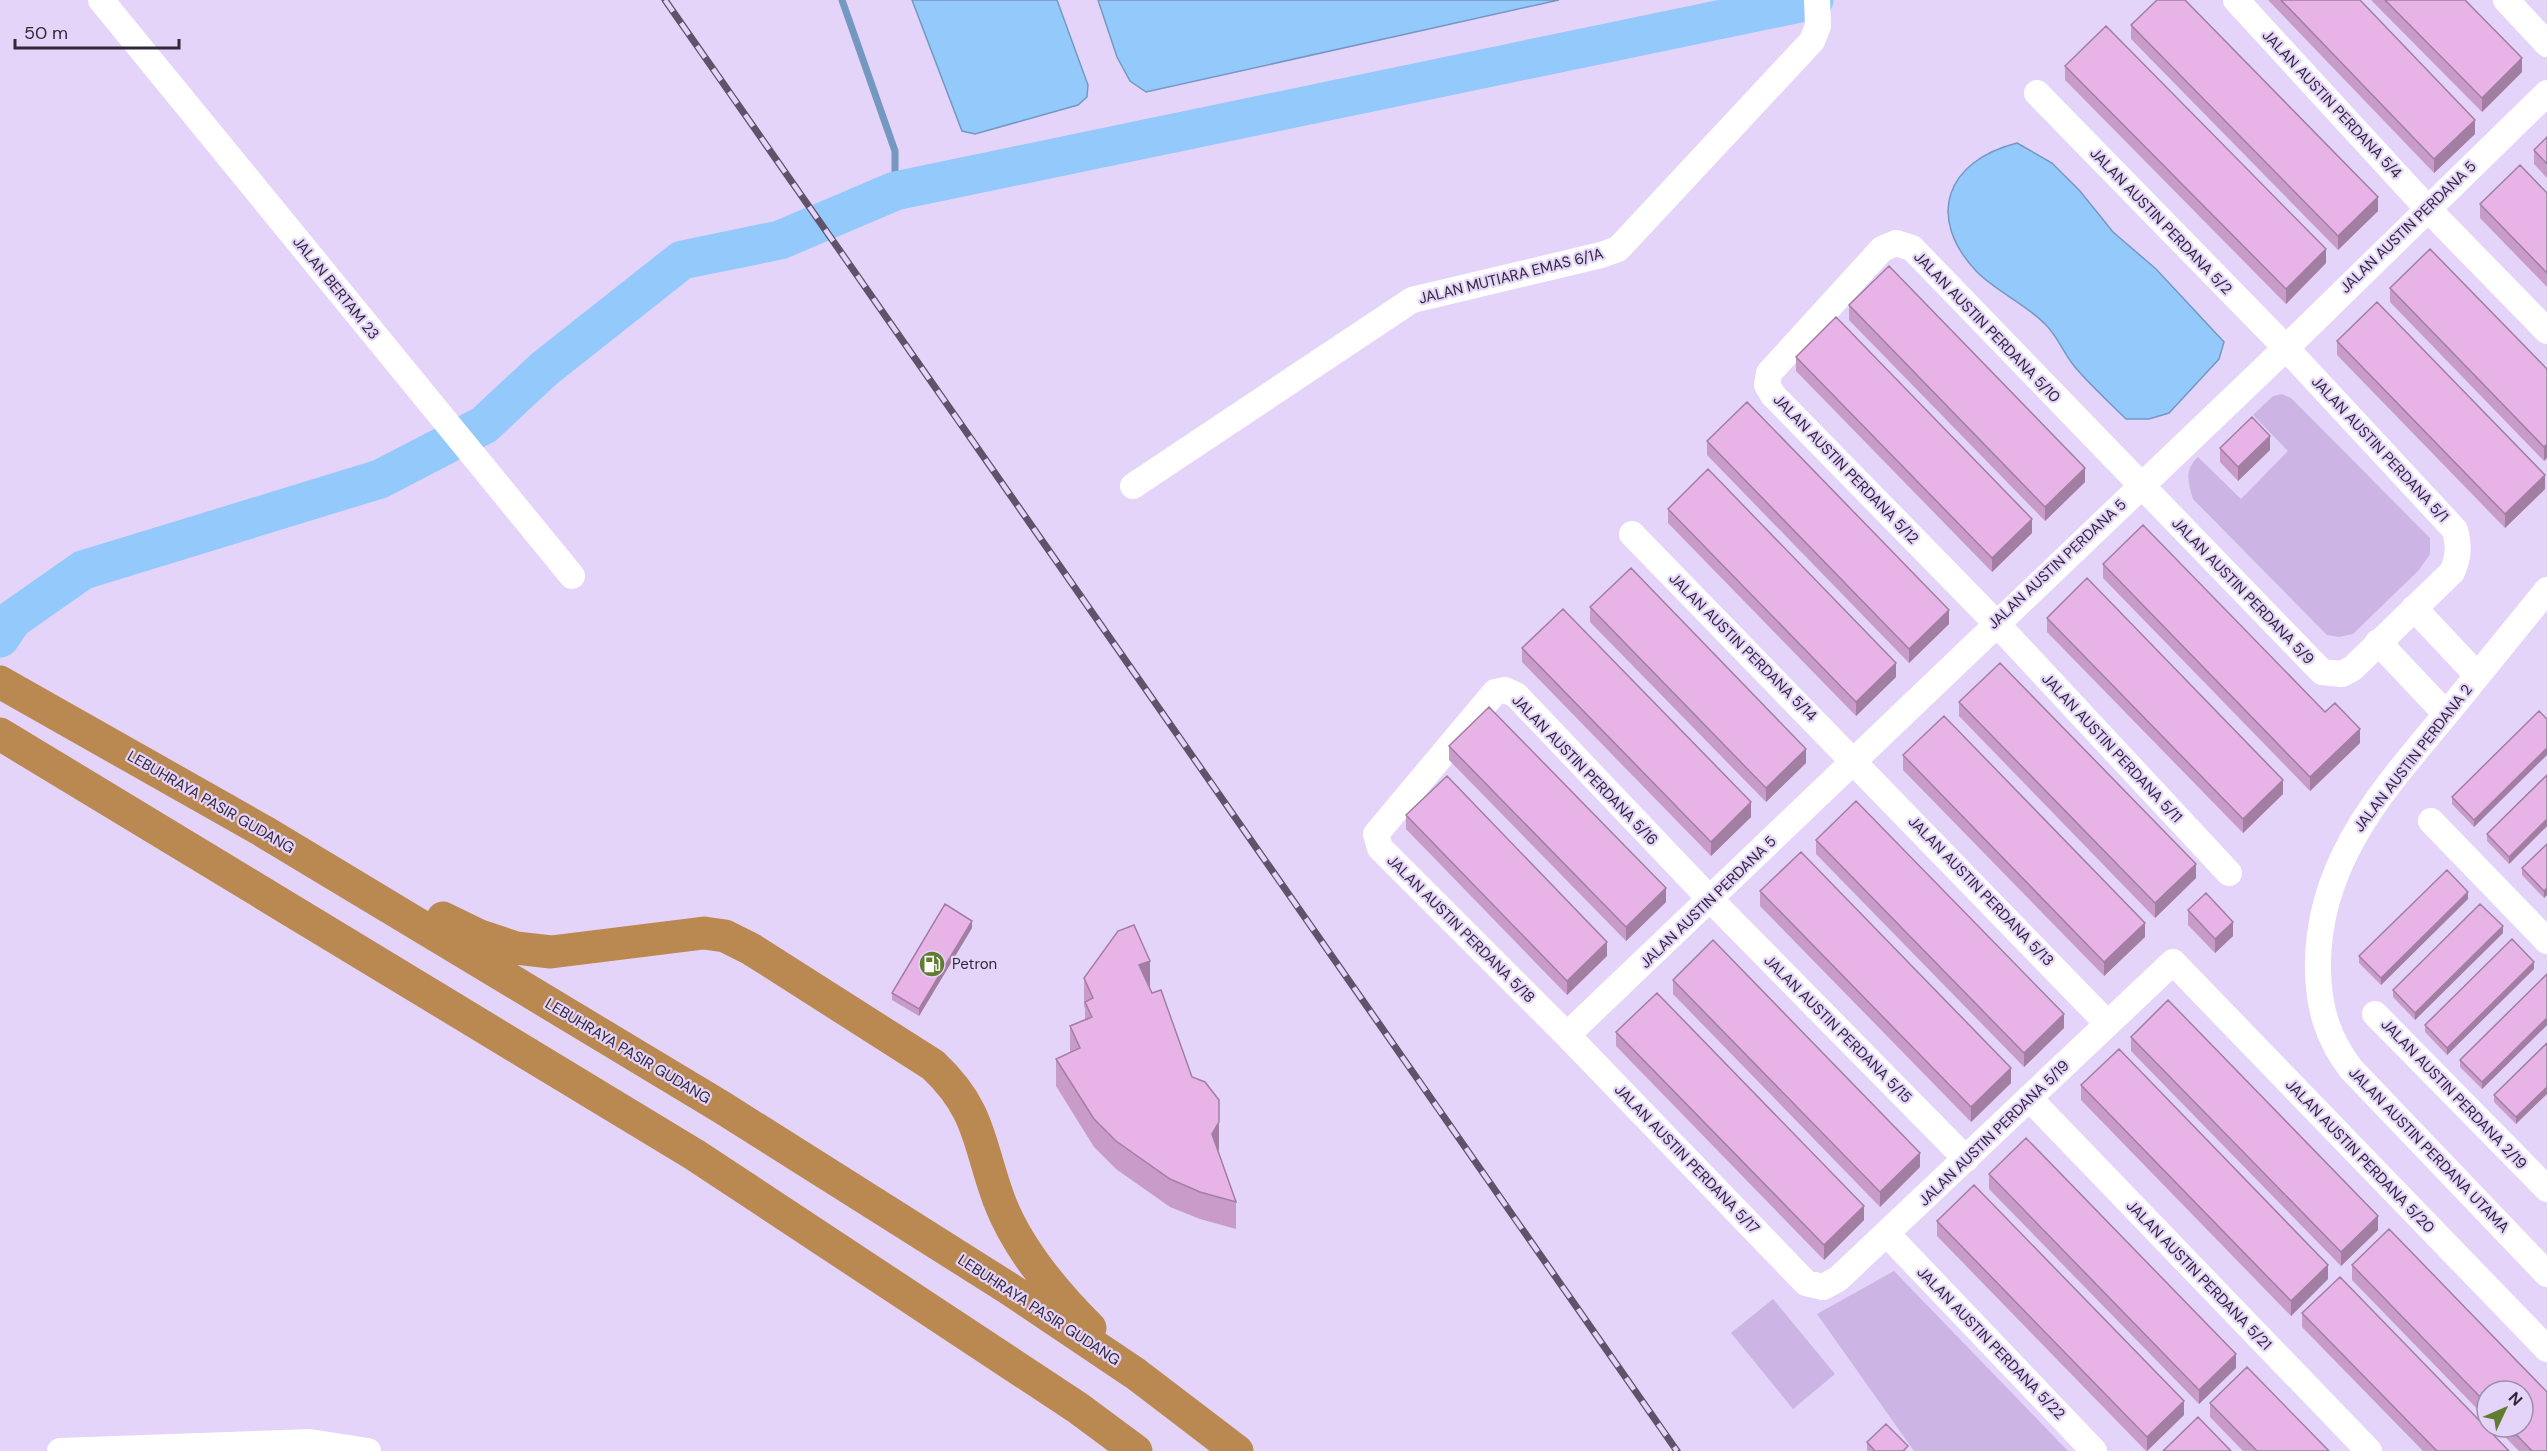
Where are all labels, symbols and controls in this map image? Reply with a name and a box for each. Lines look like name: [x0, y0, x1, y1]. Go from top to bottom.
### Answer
scale bar: [15, 12, 178, 50]
text: 50 m: [24, 21, 68, 45]
street label: JALAN AUSTIN PERDANA 5/4: [2258, 26, 2406, 182]
street label: JALAN AUSTIN PERDANA 5/2: [2086, 143, 2236, 299]
street label: JALAN AUSTIN PERDANA 5: [2335, 156, 2481, 298]
street label: JALAN BERTAM 23: [288, 232, 384, 344]
street label: JALAN MUTIARA EMAS 6/1A: [1417, 243, 1605, 309]
street label: JALAN AUSTIN PERDANA 5/10: [1909, 247, 2065, 407]
street label: JALAN AUSTIN PERDANA 5/1: [2307, 372, 2453, 526]
street label: JALAN AUSTIN PERDANA 5/12: [1769, 390, 1923, 548]
street label: JALAN AUSTIN PERDANA 5: [1983, 494, 2131, 634]
street label: JALAN AUSTIN PERDANA 5/9: [2168, 513, 2318, 669]
street label: JALAN AUSTIN PERDANA 5/14: [1665, 569, 1821, 725]
street label: JALAN AUSTIN PERDANA 5/11: [2037, 669, 2187, 827]
street label: JALAN AUSTIN PERDANA 2: [2349, 680, 2477, 836]
street label: JALAN AUSTIN PERDANA 5/16: [1508, 690, 1662, 850]
street label: LEBUHRAYA PASIR GUDANG: [124, 746, 298, 858]
street label: JALAN AUSTIN PERDANA 5/13: [1904, 812, 2058, 970]
street label: JALAN AUSTIN PERDANA 5: [1635, 831, 1781, 973]
street label: JALAN AUSTIN PERDANA 5/18: [1383, 851, 1539, 1007]
fuel station icon: Petron: [917, 949, 947, 979]
street label: JALAN AUSTIN PERDANA 5/15: [1760, 951, 1916, 1107]
place label: Petron: [952, 954, 997, 974]
street label: LEBUHRAYA PASIR GUDANG: [542, 994, 714, 1108]
street label: JALAN AUSTIN PERDANA 2/19: [2377, 1014, 2531, 1174]
street label: JALAN AUSTIN PERDANA 5/19: [1914, 1056, 2074, 1210]
street label: JALAN AUSTIN PERDANA UTAMA: [2344, 1063, 2514, 1237]
street label: JALAN AUSTIN PERDANA 5/20: [2281, 1075, 2439, 1237]
street label: JALAN AUSTIN PERDANA 5/17: [1610, 1080, 1764, 1238]
street label: JALAN AUSTIN PERDANA 5/21: [2122, 1196, 2276, 1354]
street label: LEBUHRAYA PASIR GUDANG: [954, 1250, 1124, 1370]
street label: JALAN AUSTIN PERDANA 5/22: [1913, 1262, 2069, 1424]
north arrow: [2475, 1379, 2535, 1439]
text: N: [2504, 1387, 2527, 1410]

